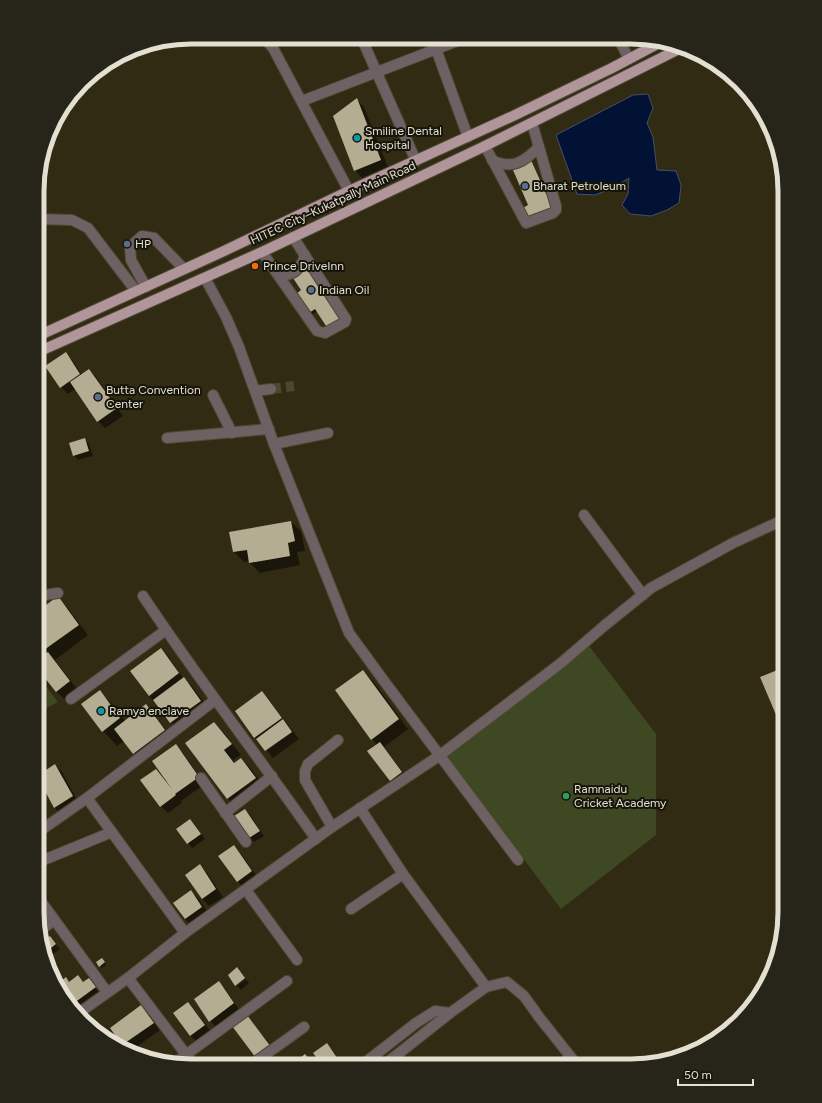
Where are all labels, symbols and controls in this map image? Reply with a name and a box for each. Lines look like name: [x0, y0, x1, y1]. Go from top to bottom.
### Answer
place label: Smiline Dental Hospital: [365, 124, 442, 152]
marker: Smiline Dental Hospital: [352, 133, 362, 143]
street label: HITEC City–Kukatpally Main Road: [248, 158, 418, 248]
place label: Bharat Petroleum: [533, 179, 626, 193]
marker: Bharat Petroleum: [520, 181, 530, 191]
place label: HP: [135, 237, 151, 251]
marker: HP: [122, 239, 132, 249]
place label: Prince DriveInn: [263, 259, 344, 273]
marker: Prince DriveInn: [250, 261, 260, 271]
place label: Indian Oil: [319, 283, 369, 297]
marker: Indian Oil: [306, 285, 316, 295]
place label: Butta Convention Center: [106, 383, 201, 411]
marker: Butta Convention Center: [93, 392, 103, 402]
place label: Ramya enclave: [109, 704, 190, 718]
marker: Ramya enclave: [96, 706, 106, 716]
place label: Ramnaidu Cricket Academy: [574, 782, 667, 810]
marker: Ramnaidu Cricket Academy: [561, 791, 571, 801]
scale bar: [678, 1061, 753, 1087]
text: 50 m: [684, 1068, 712, 1082]

